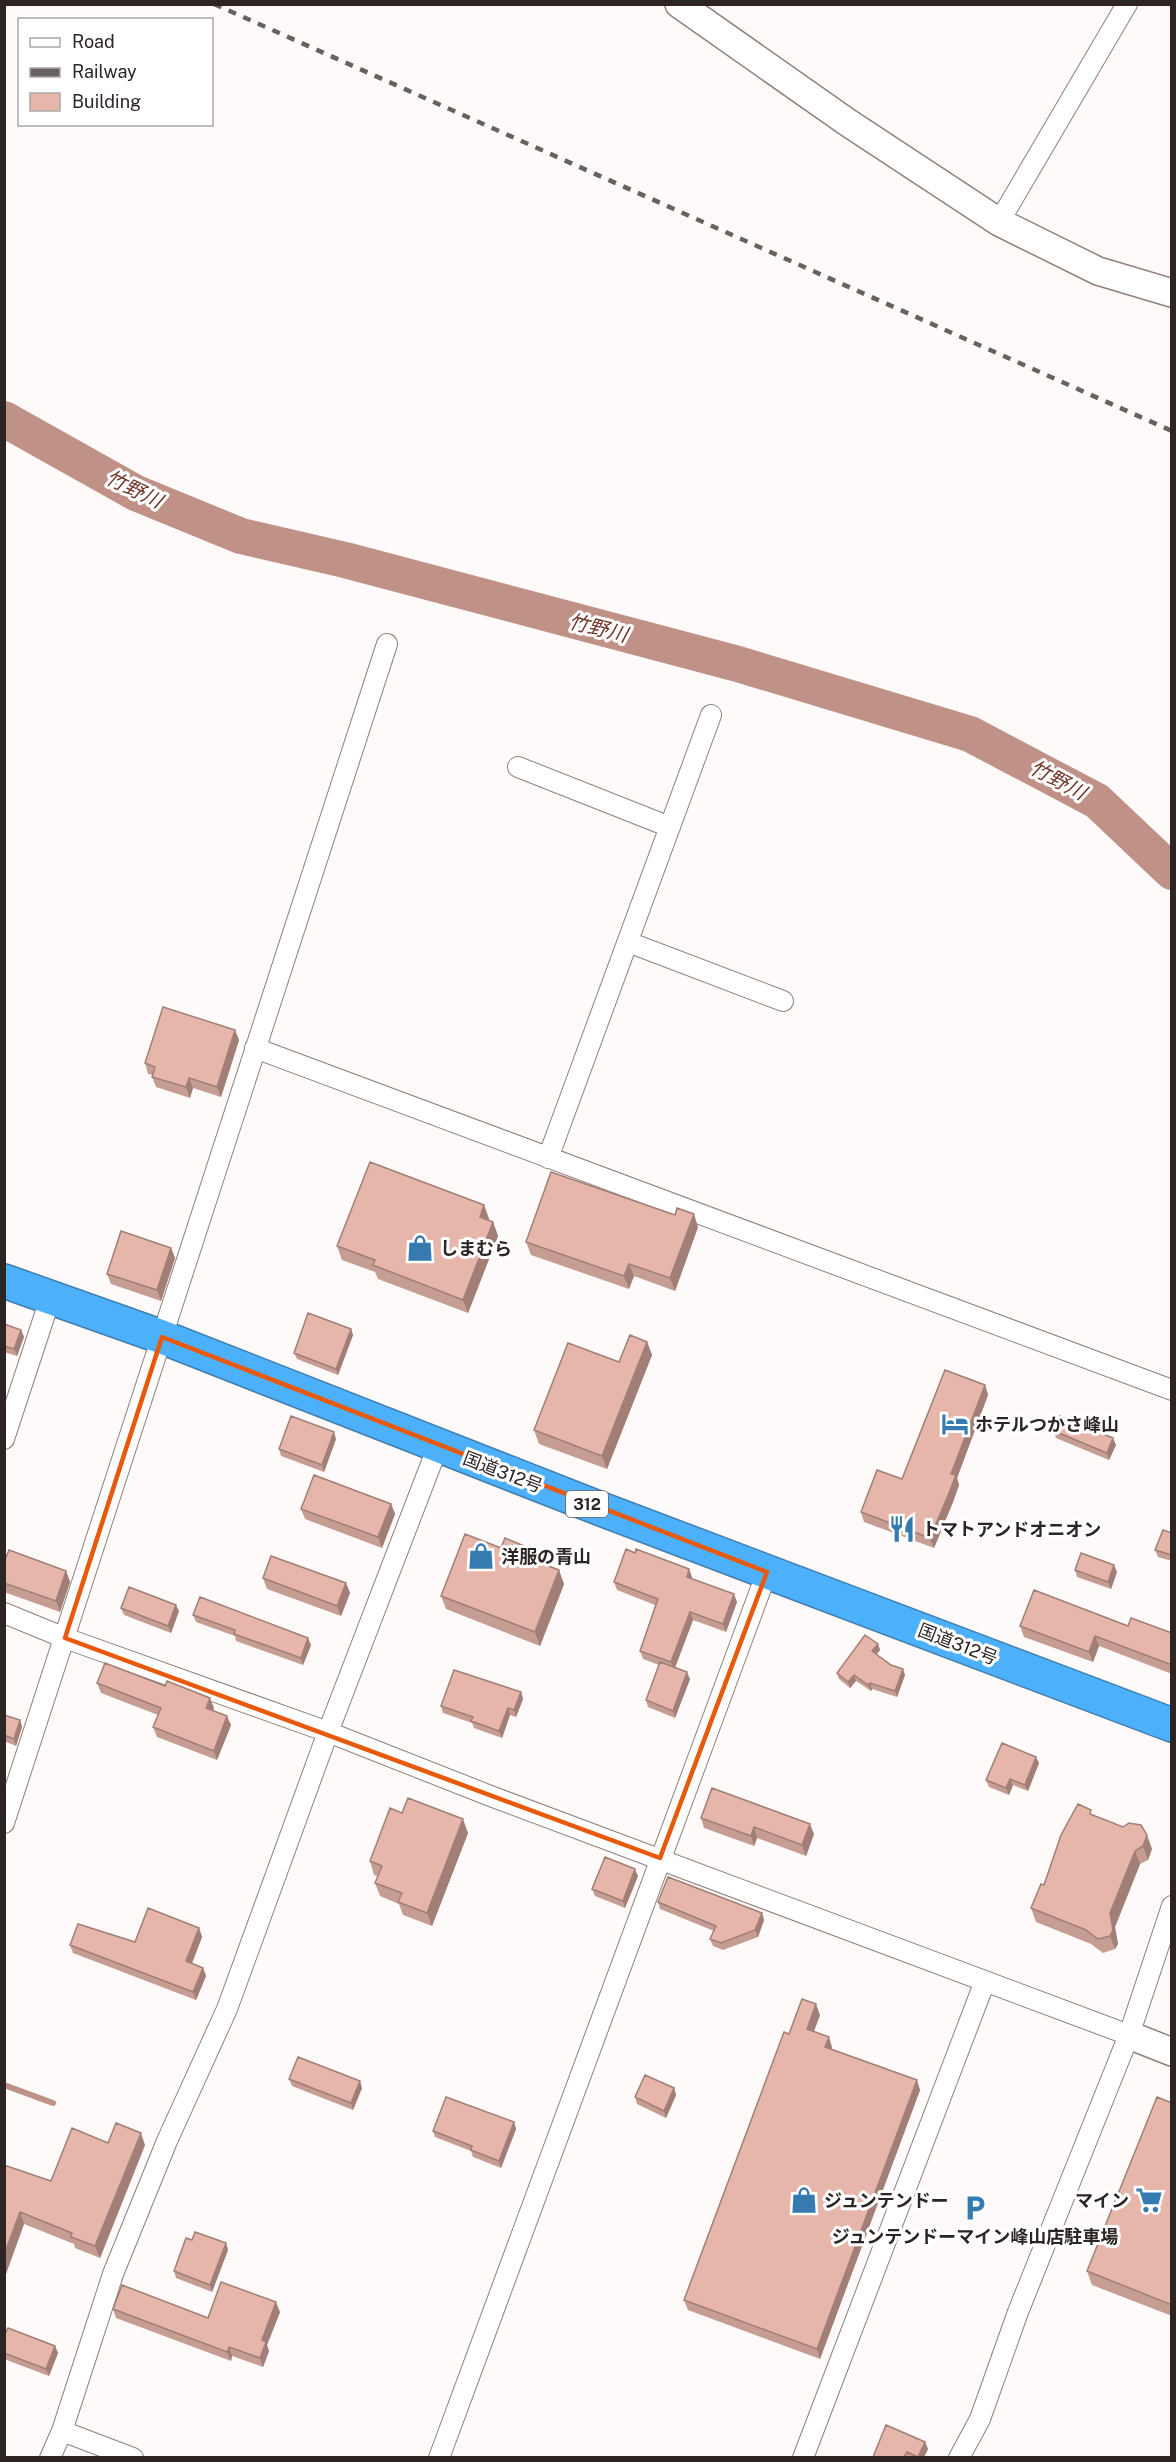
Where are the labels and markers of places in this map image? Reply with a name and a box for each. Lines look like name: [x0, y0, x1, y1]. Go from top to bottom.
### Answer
shop icon: しまむら: [405, 1233, 435, 1263]
place label: しまむら: [440, 1238, 512, 1259]
hotel icon: ホテルつかさ峰山: [940, 1409, 970, 1439]
place label: ホテルつかさ峰山: [975, 1414, 1119, 1435]
restaurant icon: トマトアンドオニオン: [887, 1514, 917, 1544]
place label: トマトアンドオニオン: [922, 1519, 1101, 1540]
shop icon: 洋服の青山: [466, 1541, 496, 1571]
place label: 洋服の青山: [501, 1546, 591, 1567]
shop icon: ジュンテンドー: [789, 2185, 819, 2215]
supermarket icon: マイン: [1134, 2185, 1164, 2215]
place label: ジュンテンドー: [824, 2190, 949, 2211]
place label: マイン: [1075, 2190, 1129, 2211]
parking icon: ジュンテンドーマイン峰山店駐車場: [960, 2193, 990, 2223]
place label: ジュンテンドーマイン峰山店駐車場: [832, 2226, 1118, 2247]

